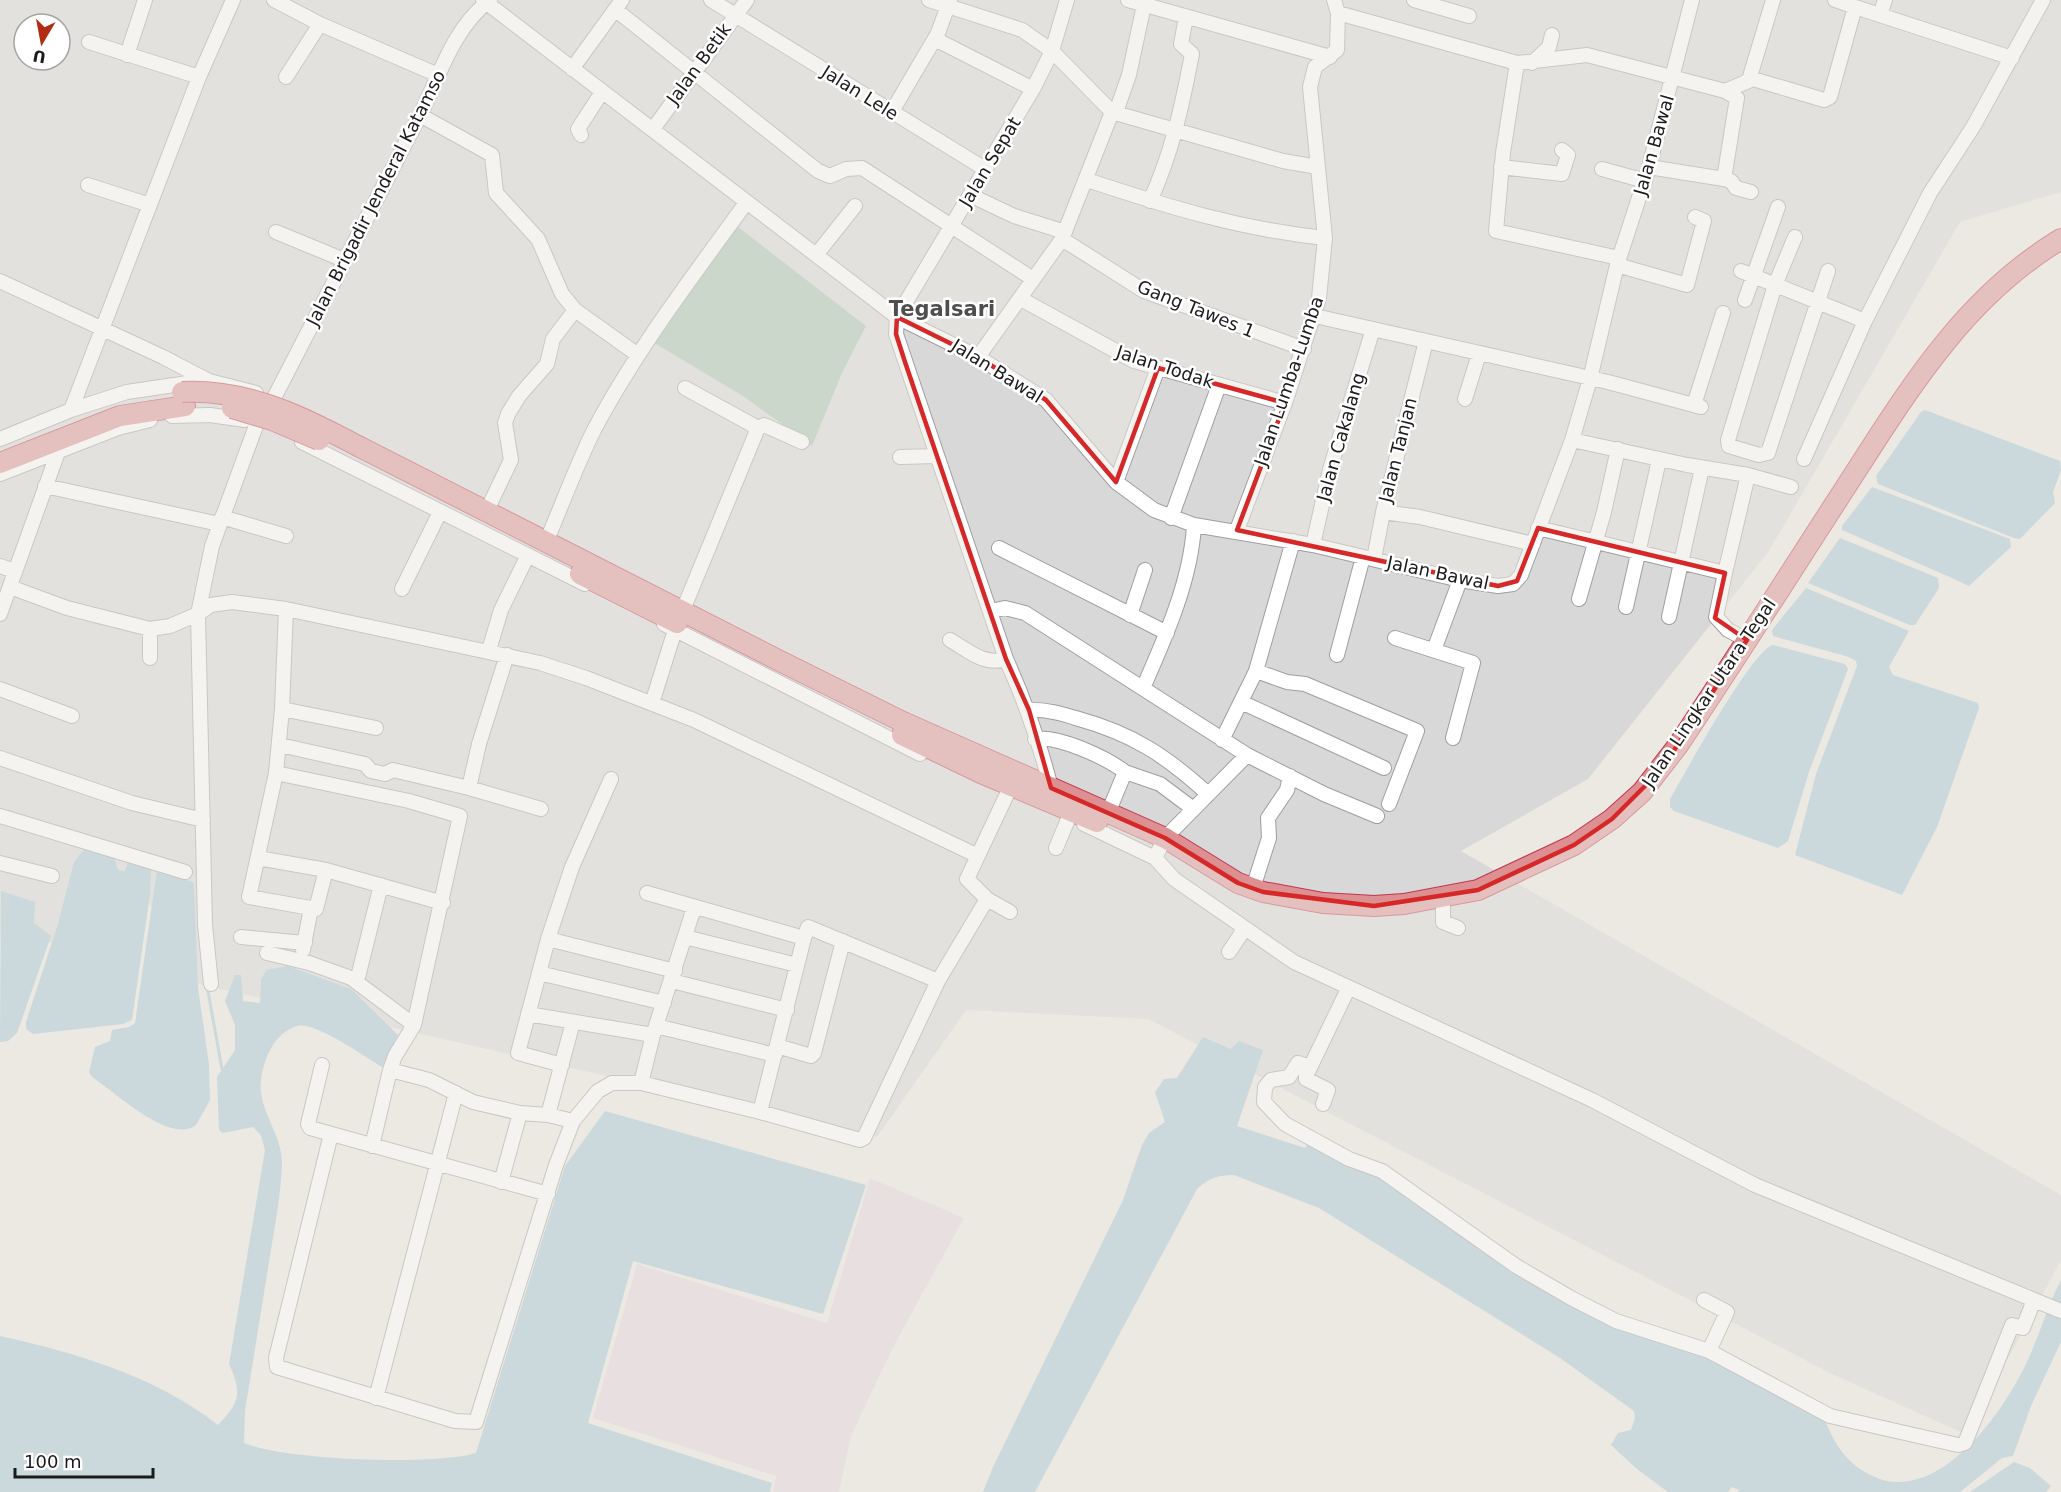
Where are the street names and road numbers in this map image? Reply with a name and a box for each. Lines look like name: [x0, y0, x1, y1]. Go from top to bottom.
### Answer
street label: Jalan Betik: [661, 18, 735, 109]
street label: Jalan Lele: [817, 60, 902, 124]
street label: Jalan Brigadir Jenderal Katamso: [301, 66, 449, 330]
street label: Jalan Bawal: [1629, 92, 1678, 199]
street label: Jalan Sepat: [954, 113, 1025, 212]
street label: Gang Tawes 1: [1134, 275, 1258, 342]
street label: Jalan Lumba-Lumba: [1249, 293, 1327, 469]
street label: Jalan Bawal: [947, 334, 1047, 407]
street label: Jalan Todak: [1113, 341, 1217, 392]
street label: Jalan Cakalang: [1312, 370, 1369, 505]
street label: Jalan Tanjan: [1374, 395, 1421, 505]
street label: Jalan Bawal: [1384, 551, 1491, 594]
street label: Jalan Lingkar Utara Tegal: [1637, 594, 1780, 792]

